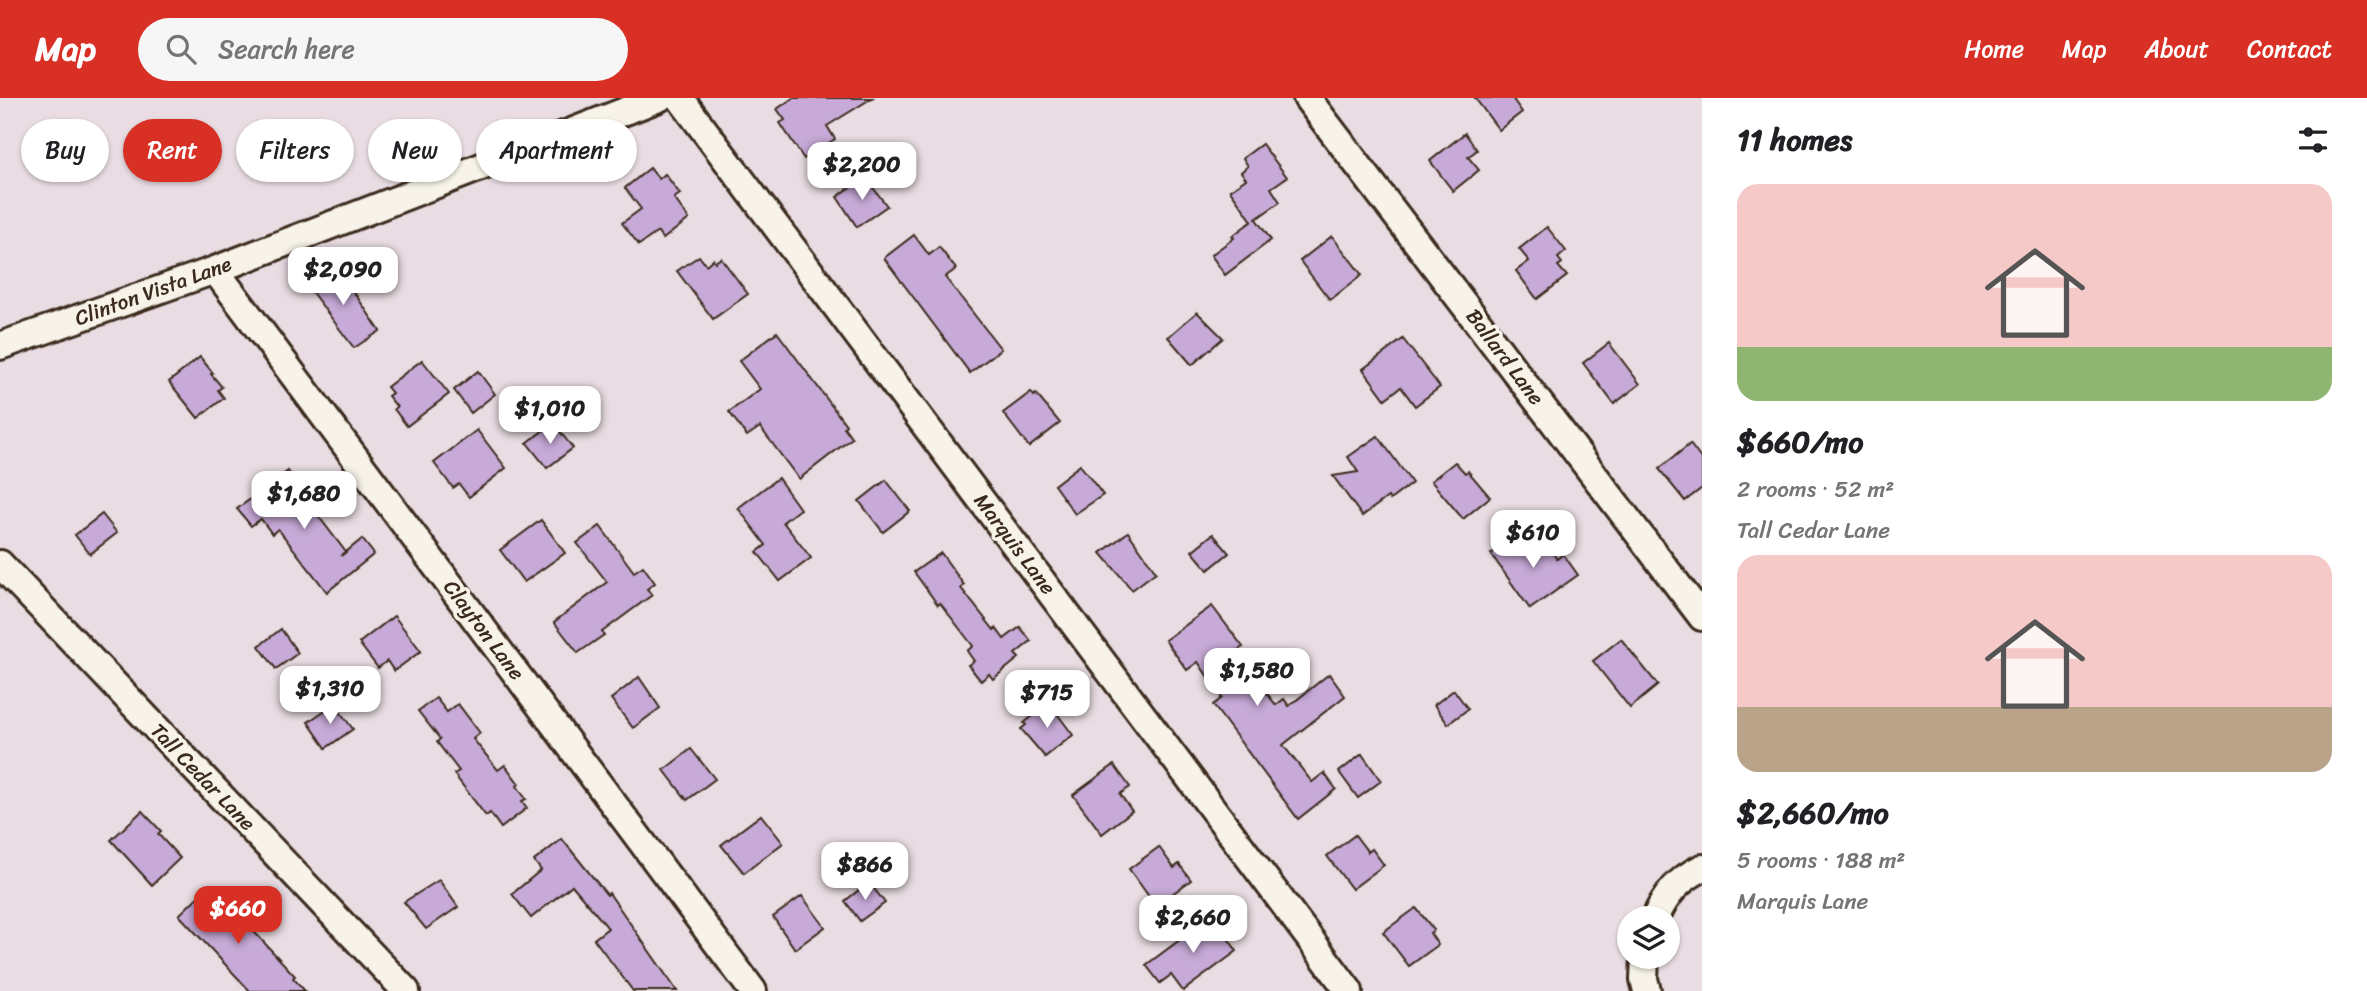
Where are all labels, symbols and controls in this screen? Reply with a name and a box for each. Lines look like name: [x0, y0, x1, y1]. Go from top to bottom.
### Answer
search box: [138, 18, 628, 81]
text: Map: [35, 20, 96, 78]
text: Search here: [218, 26, 355, 72]
text: Home: [1964, 28, 2024, 70]
text: Map: [2062, 28, 2106, 70]
text: About: [2144, 28, 2209, 70]
text: Contact: [2247, 28, 2332, 70]
icon: search: [162, 30, 200, 68]
text: 11 homes: [1737, 113, 1852, 167]
chip: Buy: [21, 119, 109, 182]
chip: Rent: [123, 119, 222, 182]
chip: Filters: [236, 119, 354, 182]
chip: New: [368, 119, 462, 182]
chip: Apartment: [476, 119, 637, 182]
icon: filters: [2294, 121, 2332, 159]
pin: $2,200: [805, 142, 919, 202]
text: $2,200: [823, 144, 901, 185]
icon: home: [1972, 230, 2098, 356]
street label: Clinton Vista Lane: [69, 245, 237, 337]
pin: $2,090: [286, 248, 400, 307]
text: $2,090: [304, 249, 382, 290]
street label: Ballard Lane: [1456, 300, 1555, 414]
pin: $1,010: [493, 386, 607, 446]
text: $1,010: [515, 388, 585, 429]
text: $660/mo: [1737, 415, 1863, 469]
text: 2 rooms · 52 m²: [1737, 469, 1894, 510]
pin: $1,680: [247, 472, 361, 531]
text: $1,680: [267, 473, 341, 514]
street label: Marquis Lane: [964, 485, 1066, 604]
pin: $610: [1492, 510, 1574, 570]
text: Tall Cedar Lane: [1737, 510, 1890, 551]
text: $610: [1507, 512, 1559, 553]
street label: Clayton Lane: [433, 571, 535, 689]
icon: home: [1972, 601, 2098, 727]
pin: $1,580: [1200, 648, 1314, 708]
text: $1,580: [1220, 650, 1294, 691]
pin: $1,310: [273, 666, 387, 726]
text: $1,310: [296, 668, 364, 709]
pin: $715: [1006, 670, 1088, 730]
text: $715: [1021, 672, 1073, 713]
street label: Tall Cedar Lane: [141, 714, 265, 841]
text: $2,660/mo: [1737, 786, 1889, 840]
text: 5 rooms · 188 m²: [1737, 840, 1905, 881]
pin: $866: [824, 842, 906, 902]
text: $866: [837, 844, 893, 885]
text: Marquis Lane: [1737, 881, 1868, 922]
pin: $660: [197, 886, 279, 946]
text: $660: [210, 888, 266, 929]
pin: $2,660: [1136, 896, 1250, 955]
text: $2,660: [1155, 897, 1231, 938]
map controls: [1617, 906, 1680, 969]
button: layers: [1617, 906, 1680, 969]

